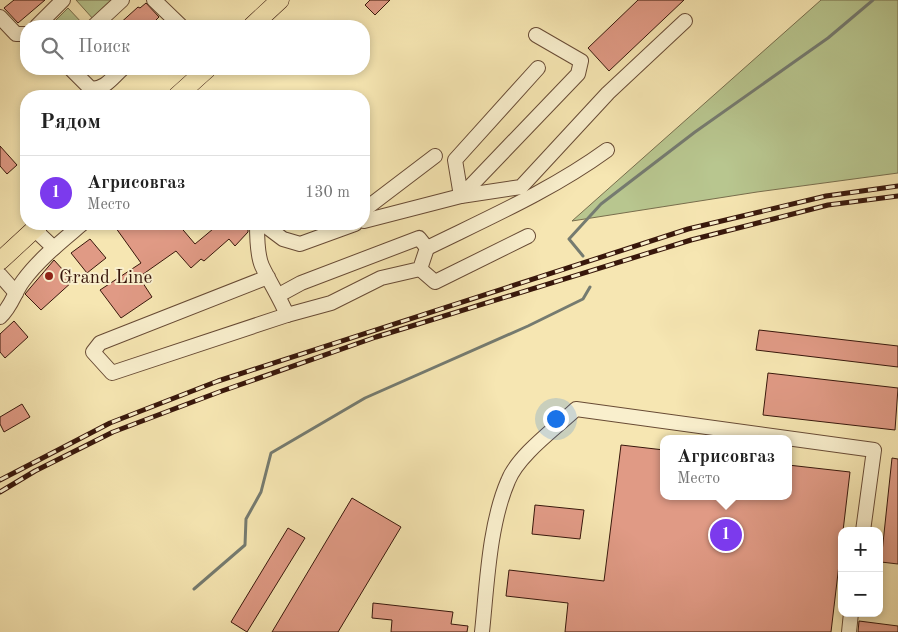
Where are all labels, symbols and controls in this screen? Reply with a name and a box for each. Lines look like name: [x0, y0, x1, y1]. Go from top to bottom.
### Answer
search box: [20, 20, 370, 75]
icon: search: [38, 34, 66, 62]
text: Поиск: [78, 38, 130, 57]
text: Рядом: [40, 112, 101, 133]
text: Агрисовгаз: [87, 174, 185, 193]
text: 1: [51, 185, 61, 201]
text: 130 m: [305, 185, 350, 201]
text: Место: [87, 197, 130, 213]
place label: Grand Line: [59, 269, 152, 288]
marker: Grand Line: [43, 270, 55, 282]
your location: [543, 406, 569, 432]
popup: [660, 435, 792, 500]
text: Агрисовгаз: [677, 448, 775, 467]
text: Место: [677, 471, 720, 487]
pin: 1: [710, 516, 742, 554]
map controls: [838, 527, 883, 617]
button: +: [838, 527, 883, 572]
button: −: [838, 572, 883, 617]

